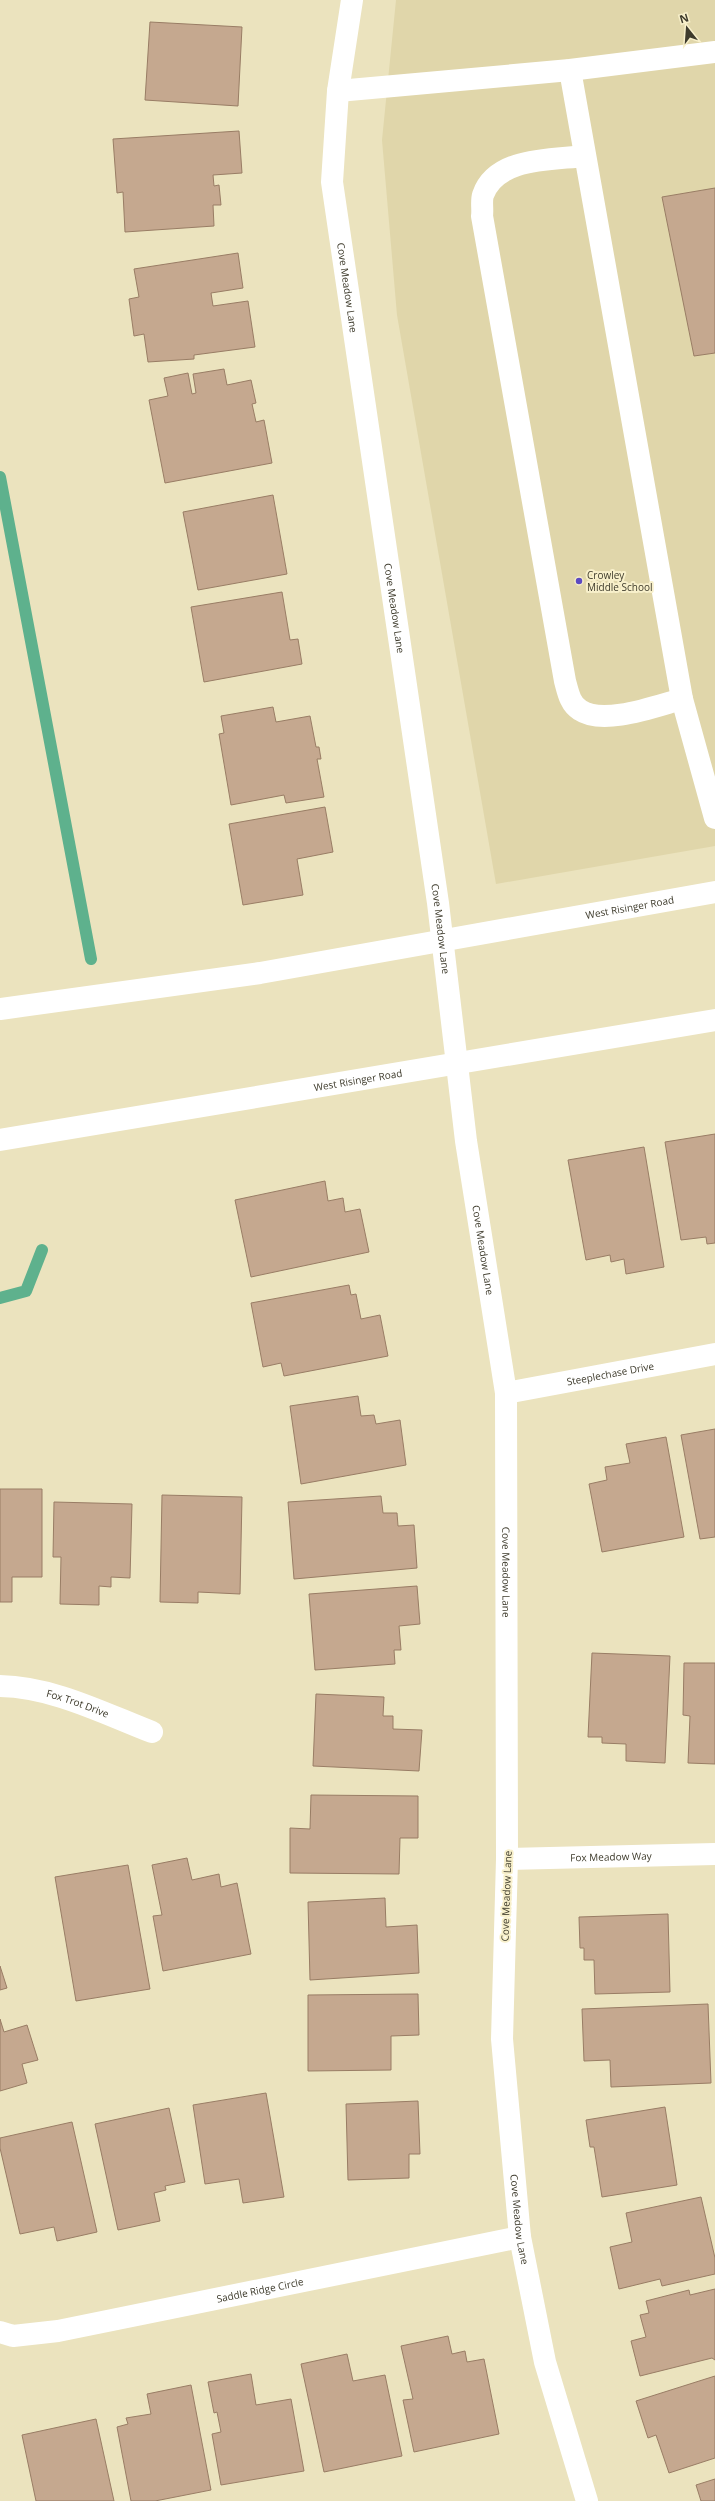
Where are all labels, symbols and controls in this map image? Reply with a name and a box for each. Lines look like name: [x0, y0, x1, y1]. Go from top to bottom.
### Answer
north arrow: [667, 8, 707, 48]
text: N: [677, 9, 690, 26]
street label: Cove Meadow Lane: [334, 242, 361, 334]
street label: Cove Meadow Lane: [381, 562, 408, 654]
place label: Crowley Middle School: [587, 568, 652, 594]
marker: Crowley Middle School: [574, 576, 584, 586]
street label: Cove Meadow Lane: [428, 883, 453, 975]
street label: West Risinger Road: [584, 892, 675, 922]
street label: West Risinger Road: [313, 1066, 403, 1094]
street label: Cove Meadow Lane: [469, 1204, 497, 1296]
street label: Steeplechase Drive: [565, 1358, 655, 1389]
street label: Cove Meadow Lane: [499, 1527, 513, 1618]
street label: Fox Trot Drive: [45, 1686, 111, 1721]
street label: Fox Meadow Way: [570, 1848, 653, 1864]
street label: Cove Meadow Lane: [497, 1850, 515, 1942]
street label: Cove Meadow Lane: [507, 2174, 532, 2266]
street label: Saddle Ridge Circle: [215, 2274, 305, 2306]

